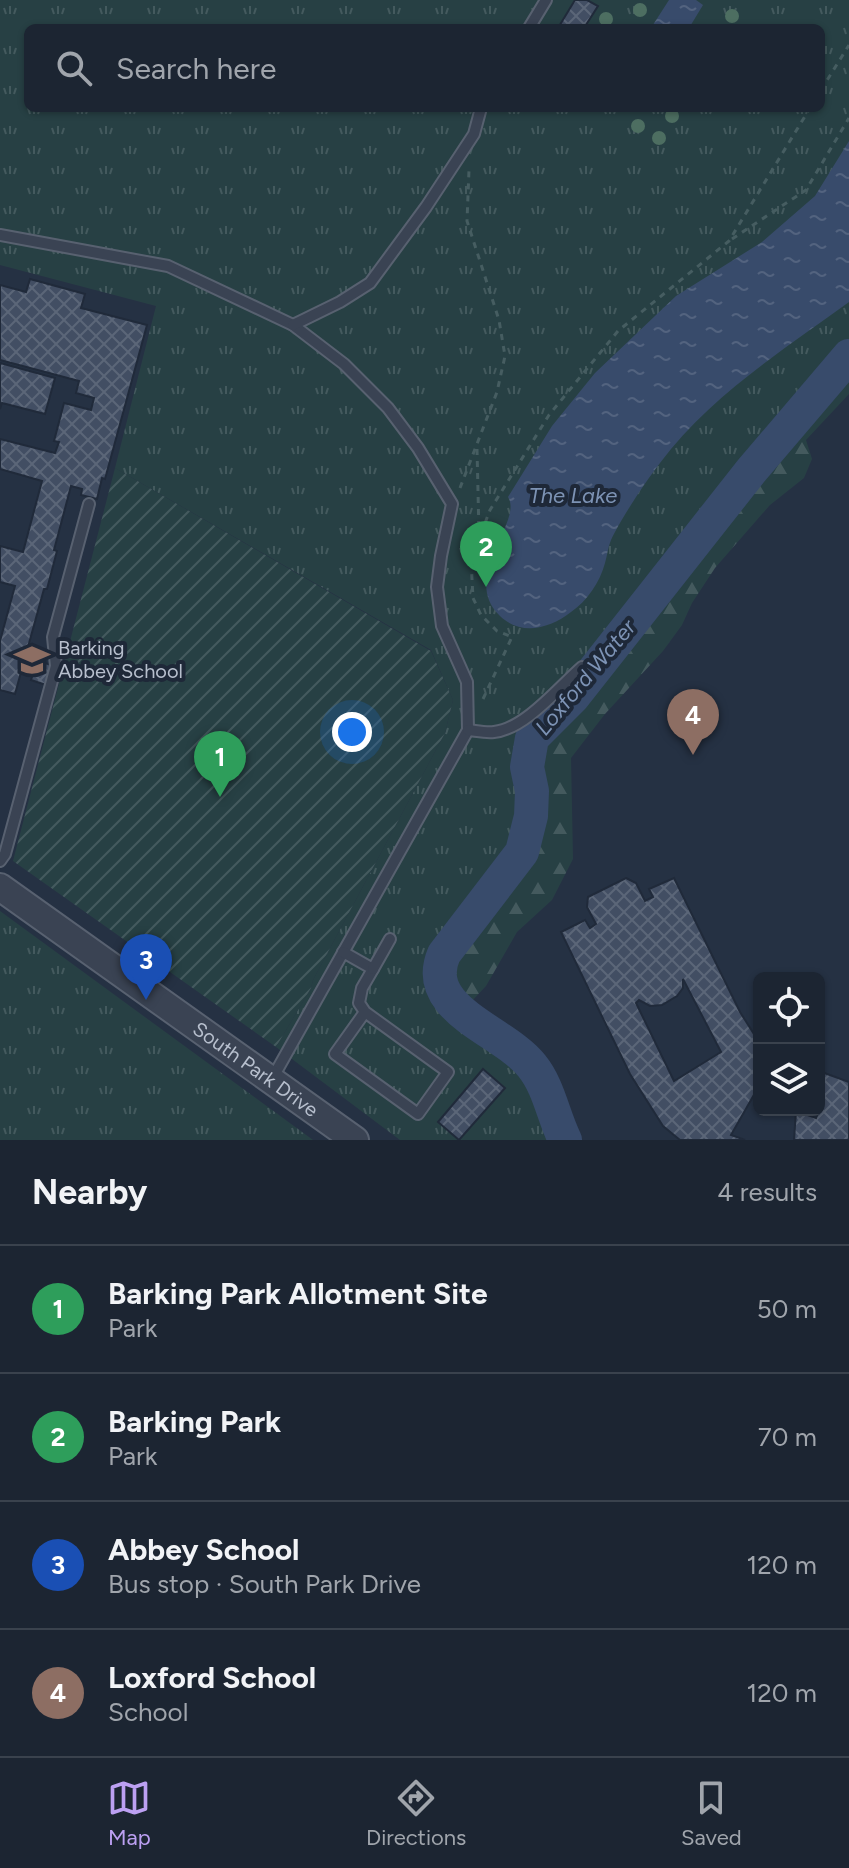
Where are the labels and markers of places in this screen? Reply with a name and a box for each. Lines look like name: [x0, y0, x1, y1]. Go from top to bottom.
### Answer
pin: 2: [460, 521, 512, 587]
place label: Barking Abbey School: [58, 636, 183, 683]
school or university icon: Barking Abbey School: [13, 641, 51, 679]
pin: 4: [667, 689, 719, 755]
pin: 1: [194, 731, 246, 797]
pin: 3: [120, 934, 172, 1000]

